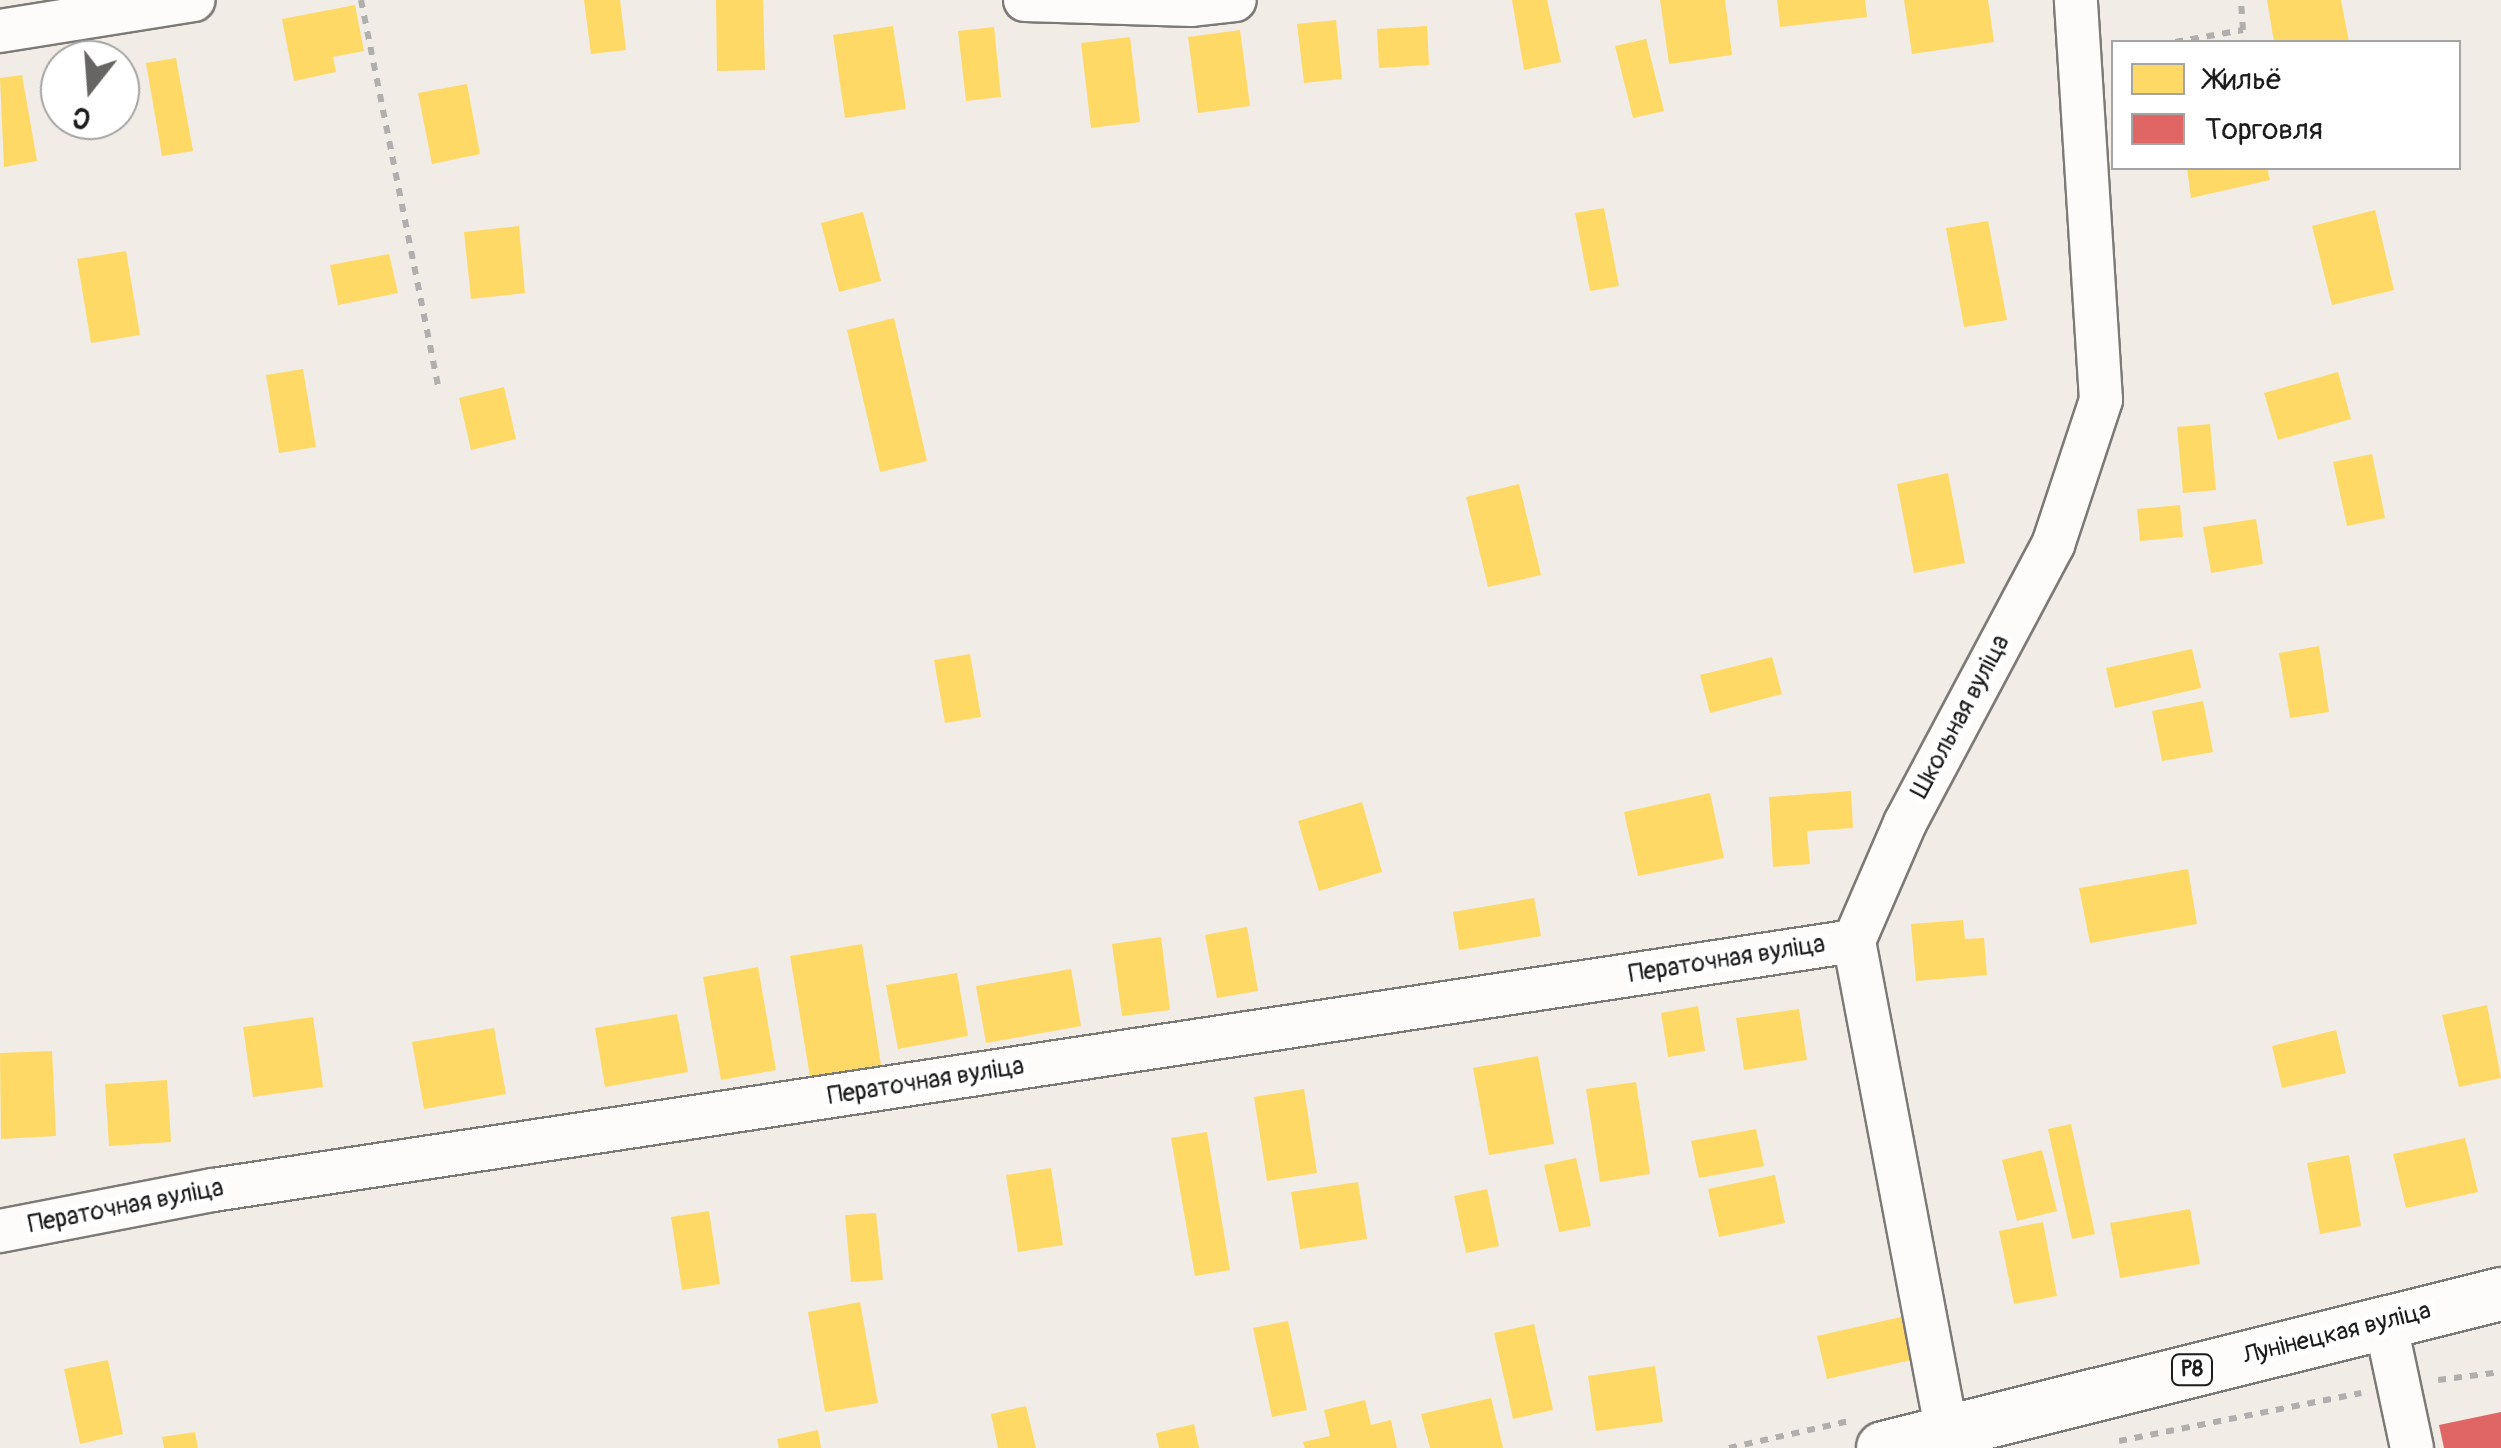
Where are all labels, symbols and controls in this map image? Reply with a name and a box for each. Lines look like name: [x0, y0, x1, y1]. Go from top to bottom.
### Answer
north arrow: [40, 40, 140, 140]
legend: [2111, 40, 2461, 170]
text: Жильё: [2205, 61, 2282, 98]
text: С: [68, 98, 95, 137]
text: Торговля: [2205, 111, 2323, 148]
street label: Школьная вуліца: [1905, 630, 2017, 804]
street label: Ператочная вуліца: [1627, 930, 1827, 990]
street label: Ператочная вуліца: [826, 1052, 1026, 1112]
street label: Ператочная вуліца: [26, 1173, 226, 1241]
street label: Лунінецкая вуліца: [2240, 1296, 2434, 1372]
road number: Р8: [2170, 1353, 2214, 1387]

